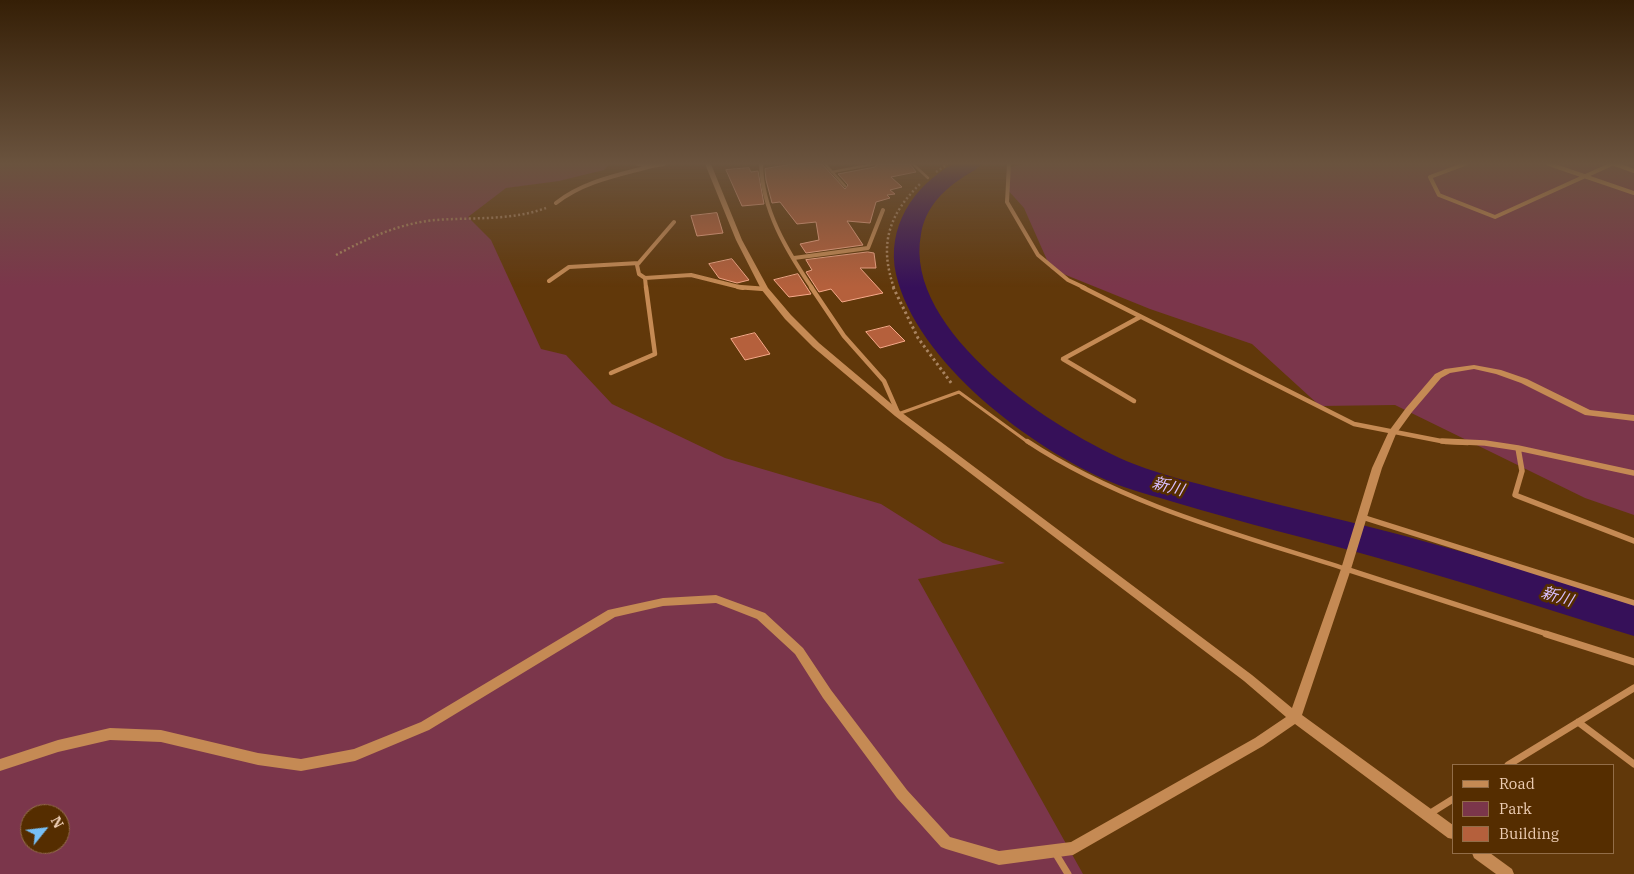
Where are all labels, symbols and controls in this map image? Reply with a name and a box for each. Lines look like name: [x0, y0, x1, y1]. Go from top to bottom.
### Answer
water label: 新川: [1150, 474, 1186, 500]
water label: 新川: [1539, 583, 1575, 611]
legend: [1452, 764, 1614, 854]
text: Road: [1499, 774, 1535, 793]
text: Park: [1499, 799, 1532, 818]
north arrow: [20, 804, 70, 854]
text: N: [47, 813, 68, 831]
text: Building: [1499, 824, 1559, 843]

